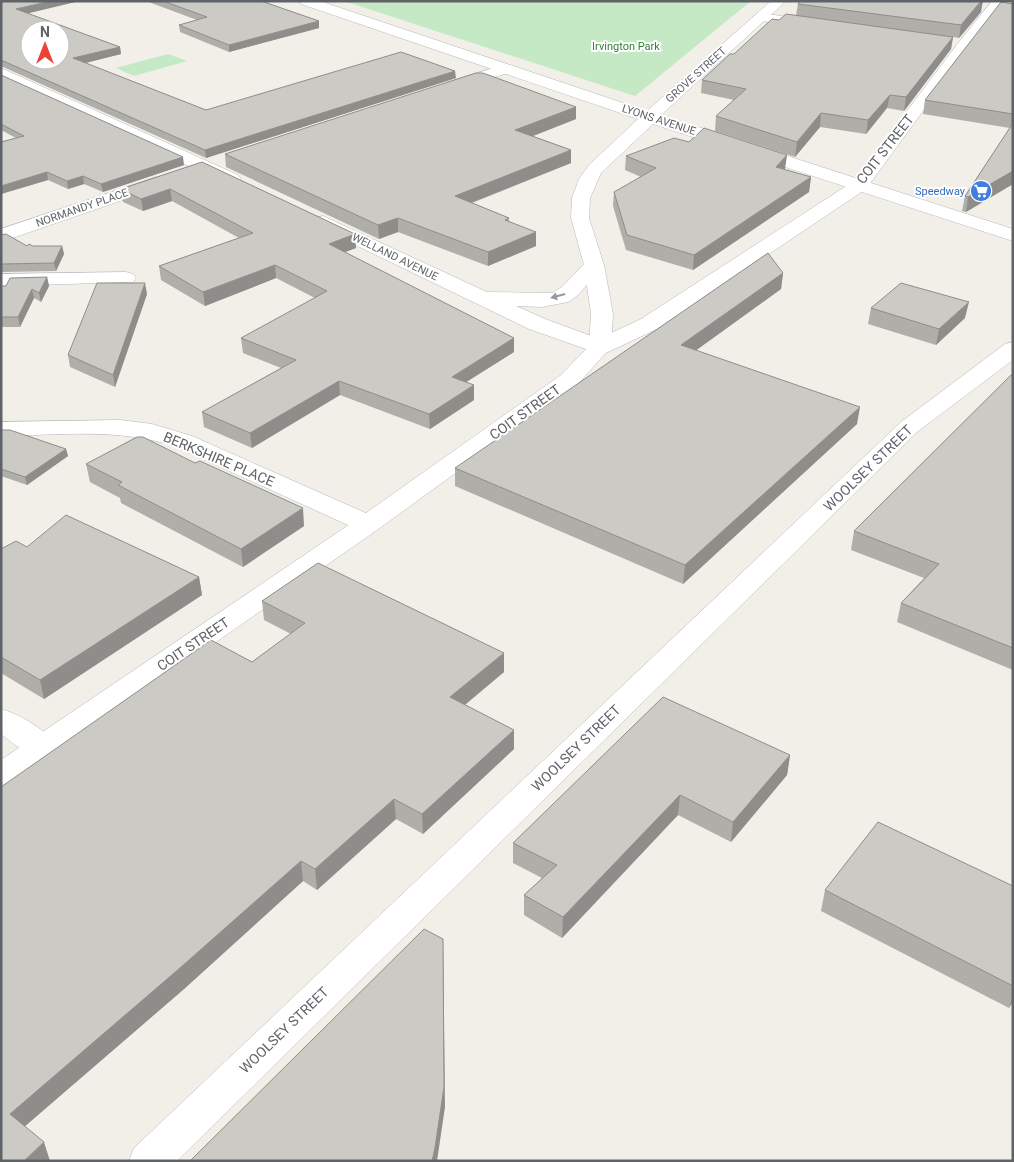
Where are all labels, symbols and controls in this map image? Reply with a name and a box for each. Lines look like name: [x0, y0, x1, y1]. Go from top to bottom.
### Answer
north arrow: [20, 20, 70, 70]
text: N: [40, 24, 50, 40]
park label: Irvington Park: [592, 40, 660, 53]
street label: GROVE STREET: [663, 44, 729, 106]
street label: LYONS AVENUE: [620, 102, 698, 138]
street label: COIT STREET: [853, 111, 917, 187]
supermarket icon: Speedway: [969, 179, 993, 203]
place label: Speedway: [915, 185, 966, 198]
street label: NORMANDY PLACE: [34, 186, 130, 230]
street label: WELLAND AVENUE: [350, 231, 440, 283]
one-way arrow: [550, 293, 565, 301]
street label: COIT STREET: [486, 381, 564, 443]
street label: WOOLSEY STREET: [820, 421, 916, 514]
street label: BERKSHIRE PLACE: [161, 428, 277, 490]
street label: COIT STREET: [154, 614, 233, 674]
street label: WOOLSEY STREET: [528, 701, 624, 794]
street label: WOOLSEY STREET: [236, 983, 332, 1076]

